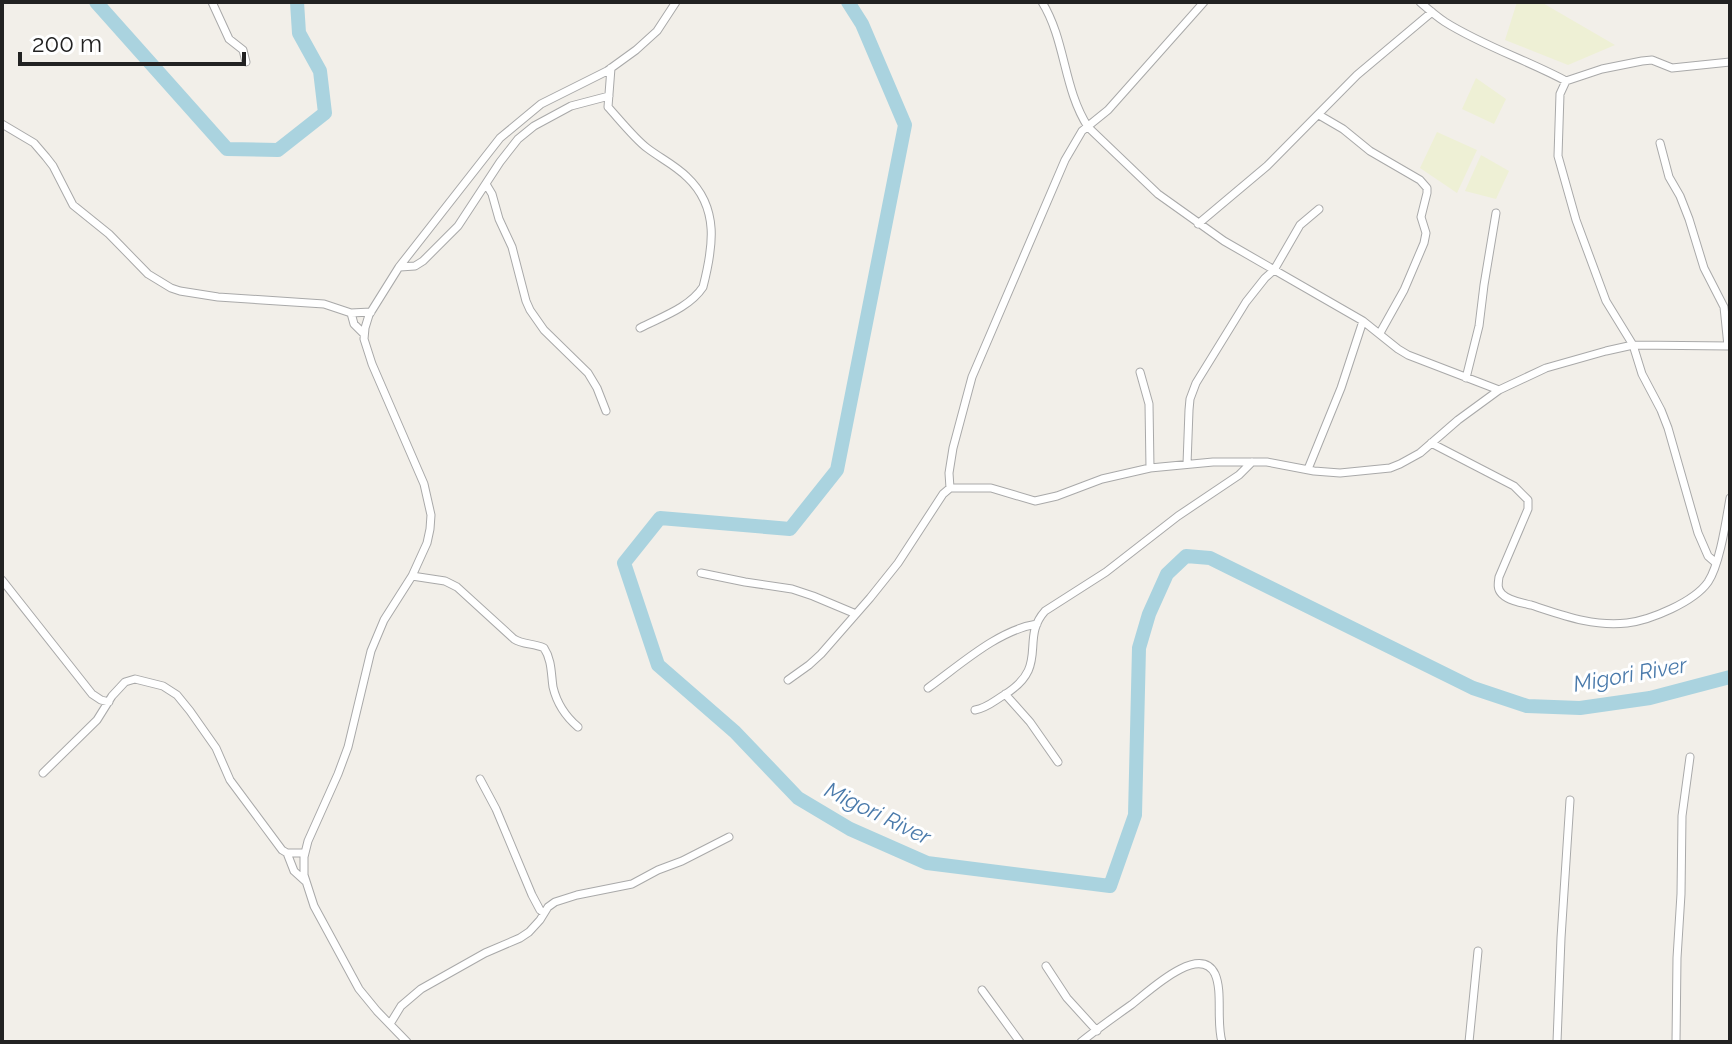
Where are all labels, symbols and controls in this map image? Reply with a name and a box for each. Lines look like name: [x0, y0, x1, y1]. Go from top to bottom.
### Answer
scale bar: [20, 16, 244, 66]
text: 200 m: [32, 29, 102, 58]
water label: Migori River: [1571, 651, 1690, 697]
water label: Migori River: [821, 776, 937, 850]

